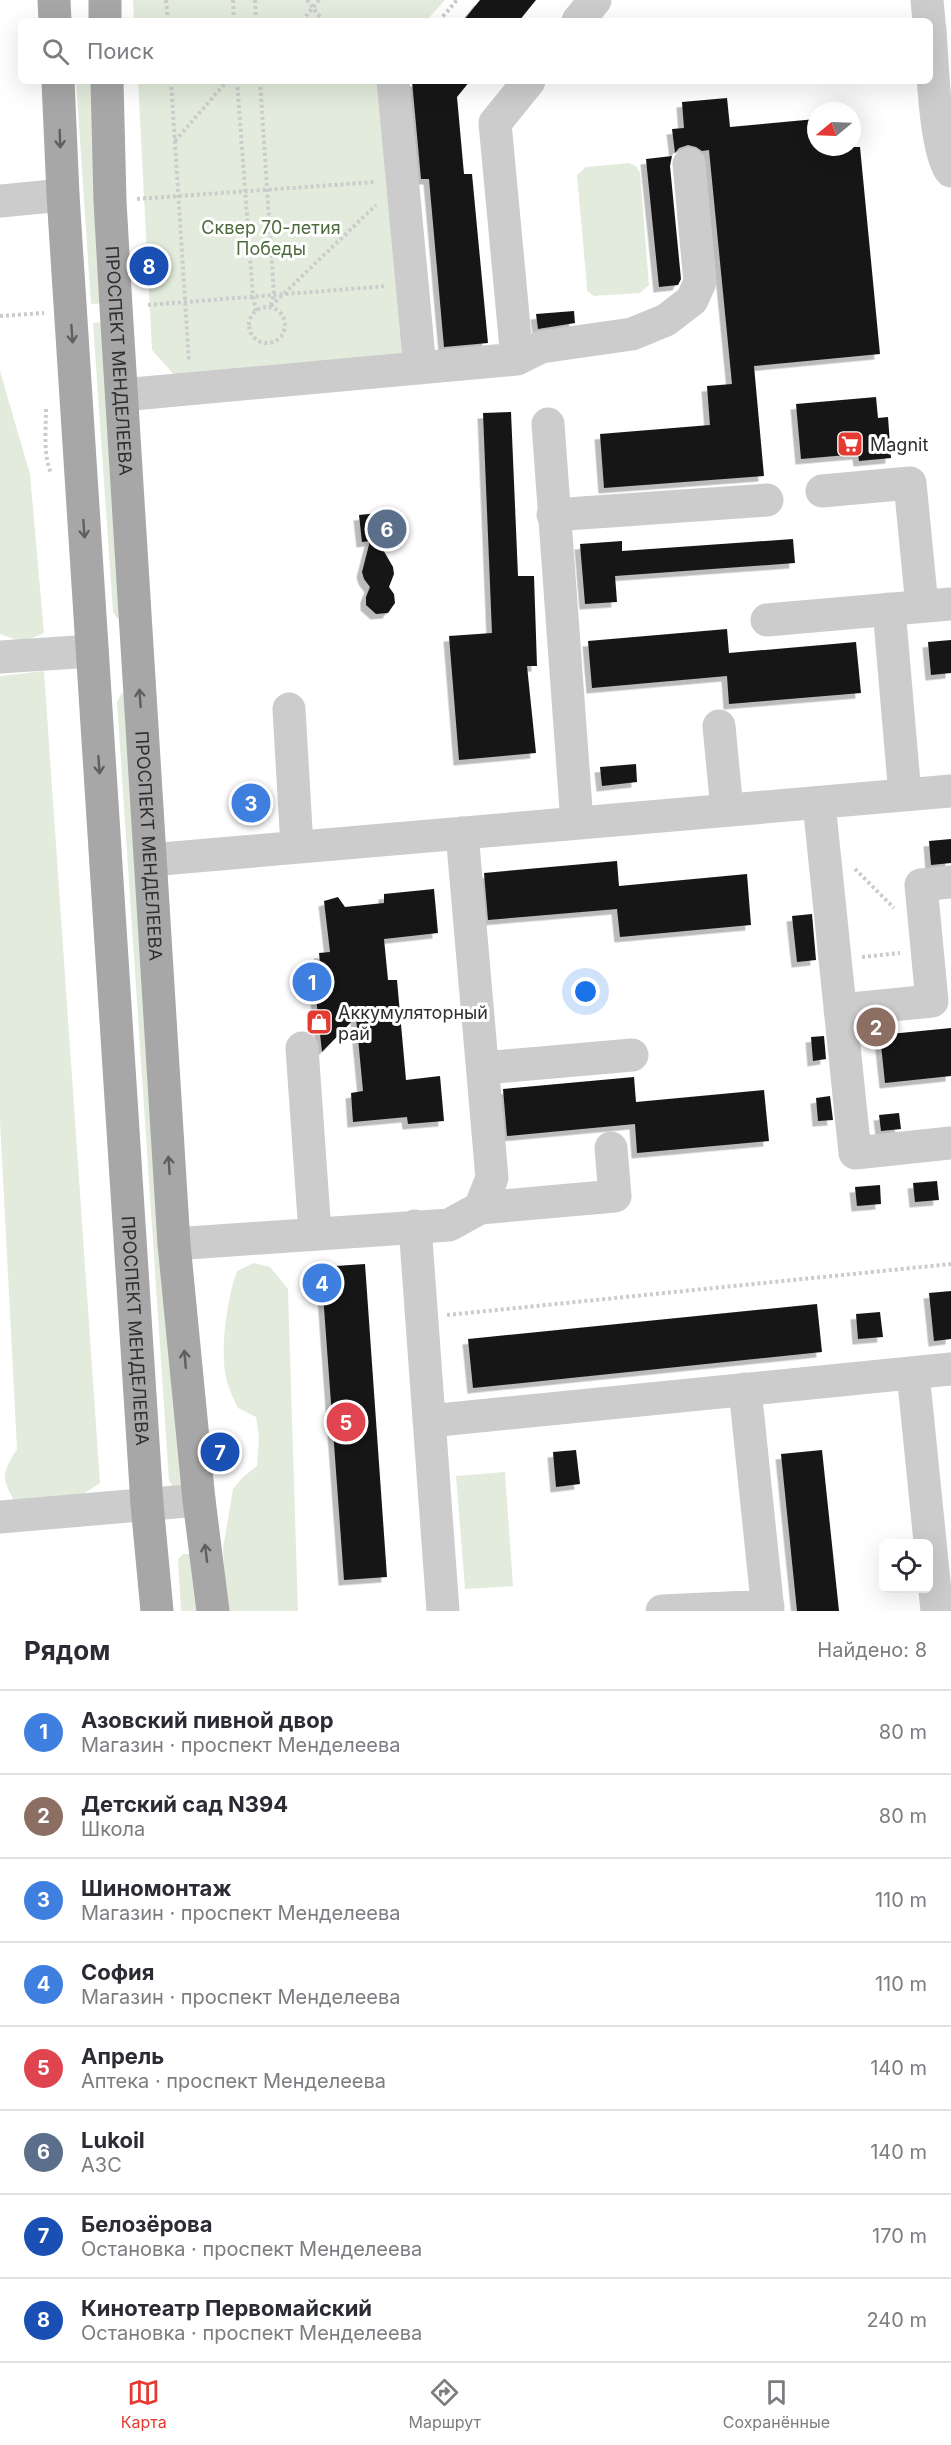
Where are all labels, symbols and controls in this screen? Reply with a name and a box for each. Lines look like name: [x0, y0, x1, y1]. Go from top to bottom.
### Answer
search box: [18, 18, 933, 84]
icon: search: [39, 35, 72, 68]
text: Поиск: [87, 38, 154, 64]
north arrow: [807, 102, 861, 156]
one-way arrow: [55, 129, 66, 149]
park label: Сквер 70-летия Победы: [201, 217, 341, 259]
pin: 8: [130, 244, 168, 288]
street label: ПРОСПЕКТ МЕНДЕЛЕЕВА: [102, 245, 137, 476]
one-way arrow: [66, 324, 77, 344]
supermarket icon: Magnit: [835, 429, 865, 459]
place label: Magnit: [870, 434, 928, 455]
pin: 6: [368, 506, 406, 552]
one-way arrow: [79, 518, 90, 538]
one-way arrow: [134, 688, 145, 708]
street label: ПРОСПЕКТ МЕНДЕЛЕЕВА: [132, 730, 167, 961]
one-way arrow: [94, 755, 105, 775]
pin: 3: [232, 780, 270, 826]
pin: 1: [292, 960, 332, 1004]
your location: [571, 977, 600, 1006]
place label: Аккумуляторный рай: [338, 1002, 488, 1044]
pin: 2: [856, 1004, 896, 1050]
shop icon: Аккумуляторный рай: [304, 1007, 334, 1037]
one-way arrow: [164, 1155, 175, 1175]
street label: ПРОСПЕКТ МЕНДЕЛЕЕВА: [118, 1215, 154, 1446]
pin: 4: [302, 1260, 342, 1306]
one-way arrow: [179, 1350, 190, 1370]
pin: 5: [326, 1400, 366, 1444]
pin: 7: [200, 1430, 240, 1474]
map controls: [879, 1539, 933, 1593]
button: locate: [879, 1539, 933, 1593]
one-way arrow: [200, 1544, 211, 1563]
text: Рядом: [24, 1635, 110, 1666]
text: Найдено: 8: [817, 1638, 927, 1662]
text: Азовский пивной двор: [81, 1707, 334, 1733]
text: 1: [39, 1720, 48, 1744]
text: 80 m: [879, 1720, 927, 1744]
text: Магазин · проспект Менделеева: [81, 1733, 401, 1757]
text: Детский сад N394: [81, 1791, 288, 1817]
text: 2: [37, 1804, 50, 1828]
text: 80 m: [879, 1804, 927, 1828]
text: Школа: [81, 1817, 145, 1841]
text: Шиномонтаж: [81, 1875, 231, 1901]
text: 3: [37, 1888, 50, 1912]
text: 110 m: [875, 1888, 927, 1912]
text: Магазин · проспект Менделеева: [81, 1901, 401, 1925]
text: София: [81, 1959, 155, 1985]
text: 4: [37, 1972, 50, 1996]
text: 110 m: [875, 1972, 927, 1996]
text: Магазин · проспект Менделеева: [81, 1985, 401, 2009]
text: Апрель: [81, 2043, 164, 2069]
text: 5: [37, 2056, 50, 2080]
text: 140 m: [870, 2056, 927, 2080]
text: Аптека · проспект Менделеева: [81, 2069, 386, 2093]
text: Lukoil: [81, 2127, 145, 2153]
text: 6: [37, 2140, 50, 2164]
text: 140 m: [870, 2140, 927, 2164]
text: АЗС: [81, 2153, 122, 2177]
text: Белозёрова: [81, 2211, 212, 2237]
text: 7: [38, 2224, 49, 2248]
text: 170 m: [872, 2224, 927, 2248]
text: Остановка · проспект Менделеева: [81, 2237, 422, 2261]
text: Кинотеатр Первомайский: [81, 2295, 372, 2321]
text: 8: [37, 2308, 50, 2332]
text: 240 m: [866, 2308, 927, 2332]
text: Остановка · проспект Менделеева: [81, 2321, 422, 2345]
tab: Карта: [121, 2376, 167, 2432]
tab: Маршрут: [408, 2376, 481, 2432]
tab: Сохранённые: [723, 2376, 830, 2432]

